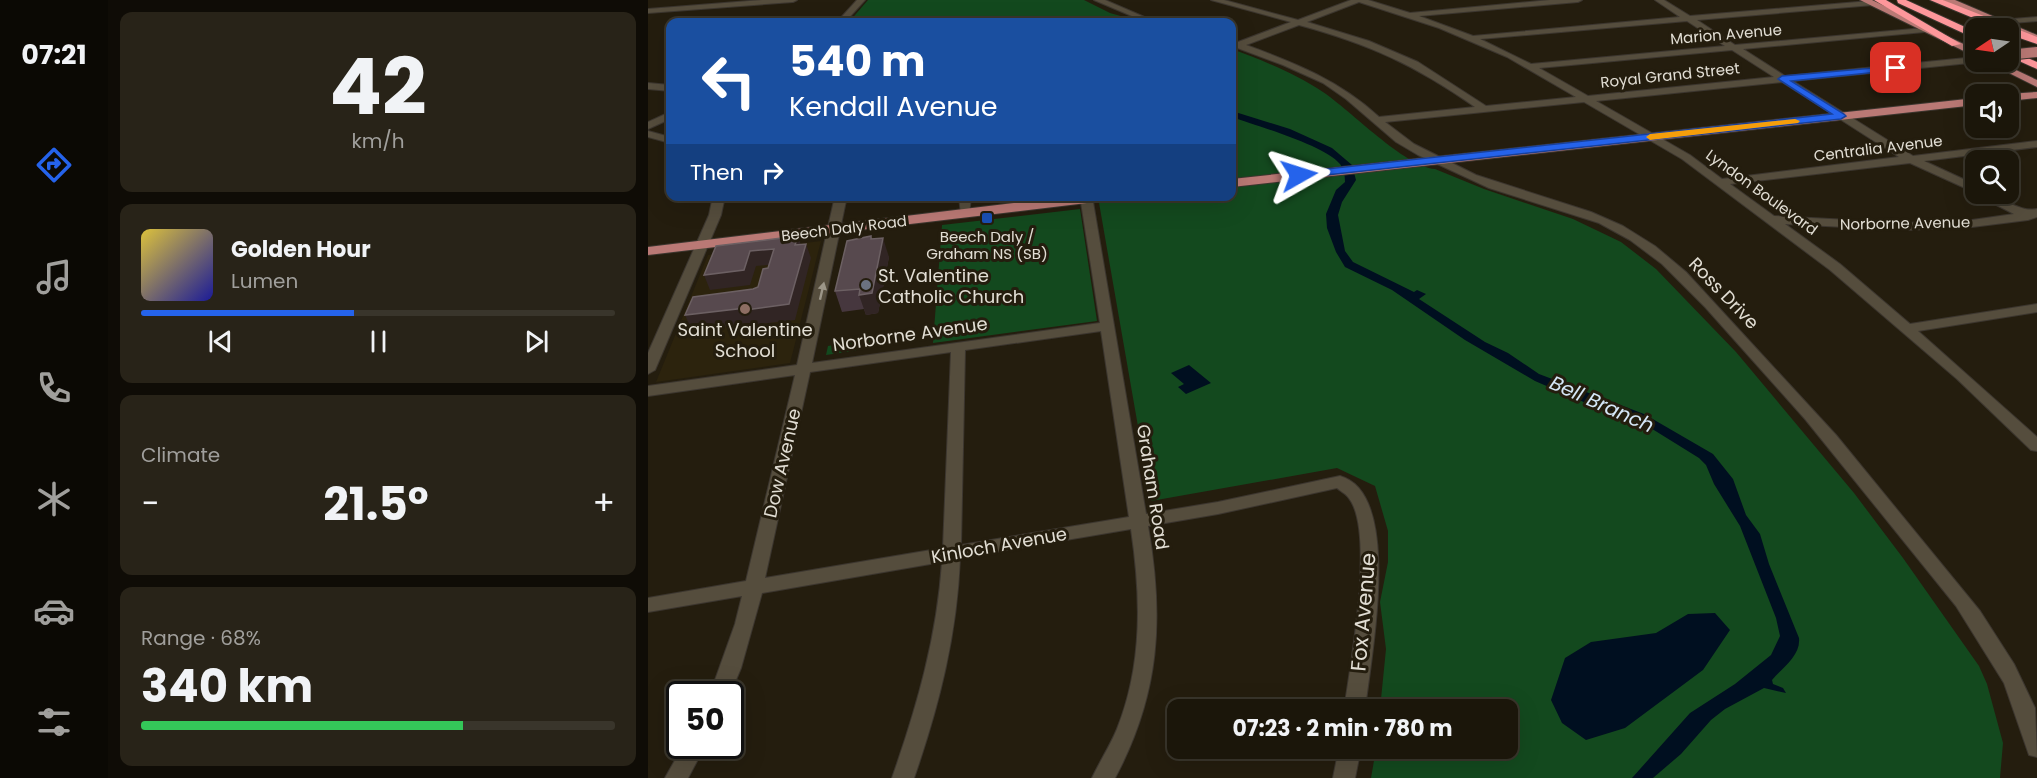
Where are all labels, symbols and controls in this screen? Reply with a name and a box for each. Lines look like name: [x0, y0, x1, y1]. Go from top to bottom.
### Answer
north arrow: [1965, 18, 2019, 72]
map controls: [1965, 18, 2019, 204]
street label: Marion Avenue: [1669, 19, 1783, 49]
text: 42: [329, 32, 427, 141]
text: 540 m: [789, 32, 926, 91]
text: 07:21: [21, 36, 87, 73]
icon: left: [690, 42, 768, 120]
pin: [1870, 42, 1921, 93]
icon: arrive: [1879, 51, 1912, 84]
street label: Royal Grand Street: [1599, 57, 1741, 93]
button: sound: [1965, 84, 2019, 138]
text: Kendall Avenue: [789, 88, 998, 125]
text: km/h: [351, 127, 405, 155]
street label: Centralia Avenue: [1812, 130, 1944, 166]
position arrow: [1267, 143, 1331, 207]
icon: directions: [33, 144, 75, 186]
street label: Lyndon Boulevard: [1702, 144, 1822, 240]
button: search: [1965, 150, 2019, 204]
icon: right: [756, 156, 789, 189]
text: Then: [690, 157, 744, 188]
street label: Beech Daly Road: [780, 210, 908, 246]
marker: Beech Daly / Graham NS (SB): [980, 211, 994, 225]
street label: Norborne Avenue: [1840, 211, 1970, 235]
place label: Beech Daly / Graham NS (SB): [926, 226, 1048, 264]
text: Golden Hour: [231, 234, 371, 265]
street label: Ross Drive: [1683, 252, 1765, 334]
icon: music: [33, 256, 75, 298]
place label: St. Valentine Catholic Church: [878, 263, 1024, 309]
text: Lumen: [231, 267, 298, 295]
marker: St. Valentine Catholic Church: [859, 278, 873, 292]
one-way arrow: [817, 282, 827, 301]
marker: Saint Valentine School: [738, 302, 752, 316]
street label: Norborne Avenue: [831, 311, 989, 357]
place label: Saint Valentine School: [677, 317, 813, 363]
icon: previous: [204, 325, 237, 358]
icon: pause: [362, 325, 395, 358]
icon: next: [520, 325, 553, 358]
icon: phone: [33, 367, 75, 409]
water label: Bell Branch: [1545, 369, 1659, 439]
street label: Dow Avenue: [757, 406, 807, 520]
street label: Graham Road: [1131, 422, 1175, 552]
text: Climate: [141, 441, 220, 469]
text: 21.5°: [323, 473, 429, 536]
icon: climate: [33, 478, 75, 520]
text: −: [141, 480, 159, 527]
text: +: [592, 480, 615, 527]
street label: Kinloch Avenue: [929, 521, 1069, 569]
street label: Fox Avenue: [1343, 552, 1383, 672]
icon: car: [33, 590, 75, 632]
text: Range · 68%: [141, 624, 261, 652]
text: 340 km: [141, 655, 313, 718]
speed limit sign: 50: [666, 681, 744, 759]
icon: filters: [33, 701, 75, 743]
text: 07:23 · 2 min · 780 m: [1232, 713, 1453, 744]

